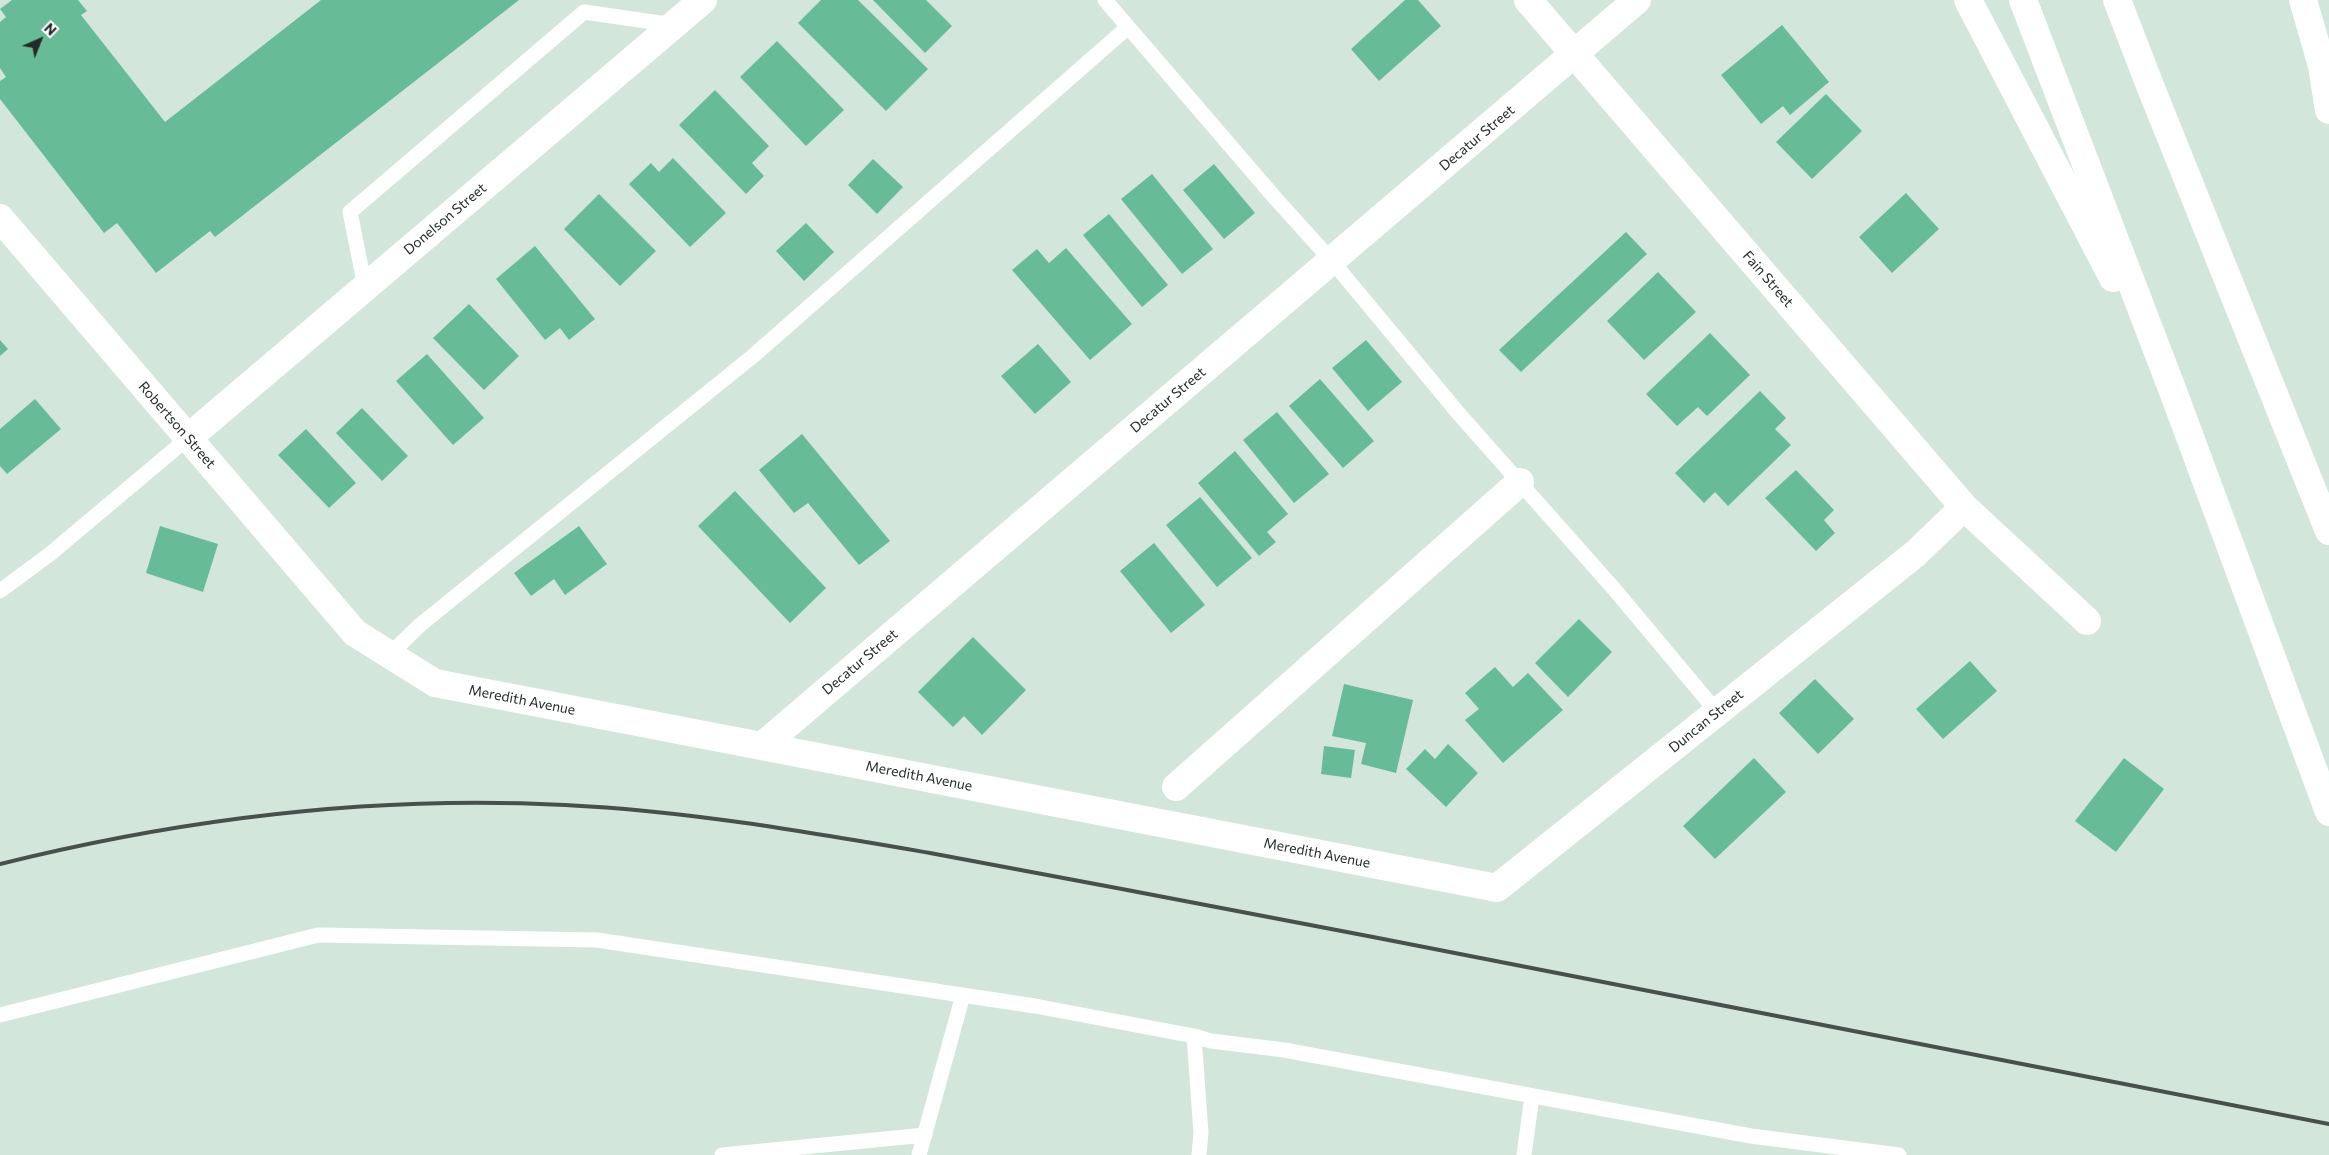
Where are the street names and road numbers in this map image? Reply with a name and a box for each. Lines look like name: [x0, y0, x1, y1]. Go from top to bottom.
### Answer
street label: Decatur Street: [1436, 102, 1518, 174]
street label: Donelson Street: [400, 180, 490, 258]
street label: Fain Street: [1739, 247, 1797, 311]
street label: Decatur Street: [1127, 364, 1209, 436]
street label: Robertson Street: [135, 378, 219, 472]
street label: Decatur Street: [819, 626, 901, 698]
street label: Meredith Avenue: [467, 681, 577, 719]
street label: Duncan Street: [1665, 686, 1747, 756]
street label: Meredith Avenue: [864, 757, 974, 795]
street label: Meredith Avenue: [1262, 834, 1372, 872]

